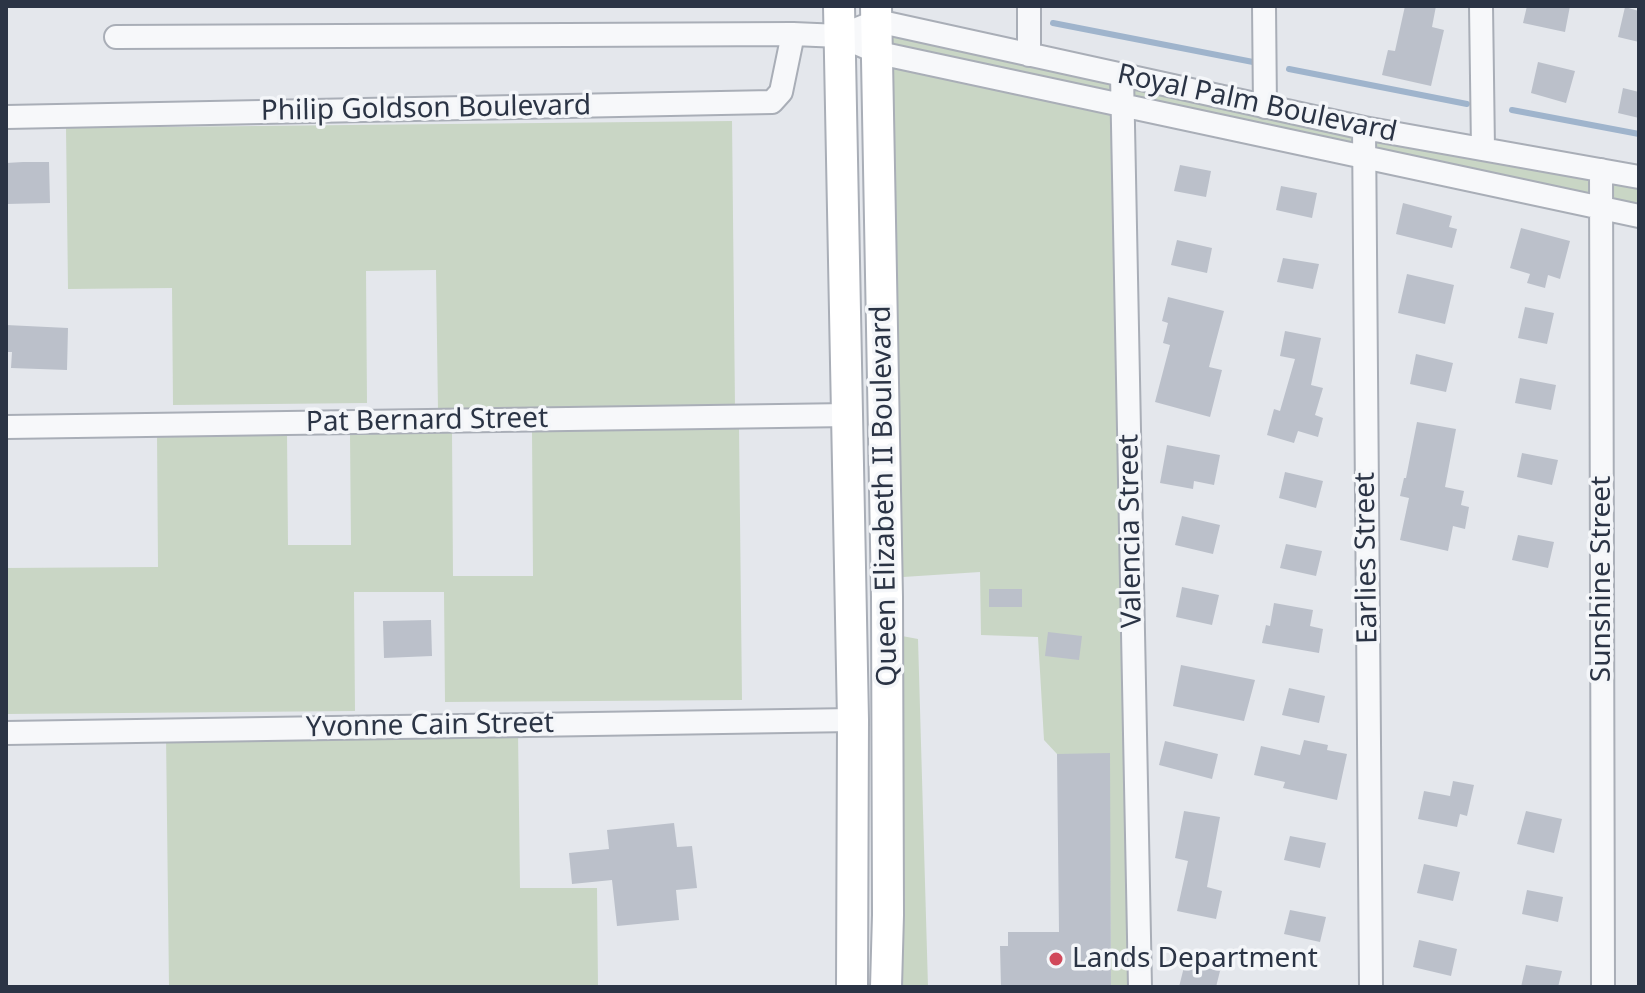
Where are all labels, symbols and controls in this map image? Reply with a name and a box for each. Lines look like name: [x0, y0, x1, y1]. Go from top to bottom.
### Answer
street label: Royal Palm Boulevard: [1114, 58, 1400, 150]
street label: Philip Goldson Boulevard: [261, 89, 591, 129]
street label: Queen Elizabeth II Boulevard: [865, 305, 905, 687]
street label: Pat Bernard Street: [306, 402, 548, 440]
street label: Valencia Street: [1113, 434, 1149, 628]
street label: Earlies Street: [1349, 472, 1385, 644]
street label: Sunshine Street: [1585, 476, 1619, 682]
street label: Yvonne Cain Street: [306, 707, 554, 745]
place label: Lands Department: [1072, 942, 1318, 976]
marker: Lands Department: [1047, 950, 1065, 968]

